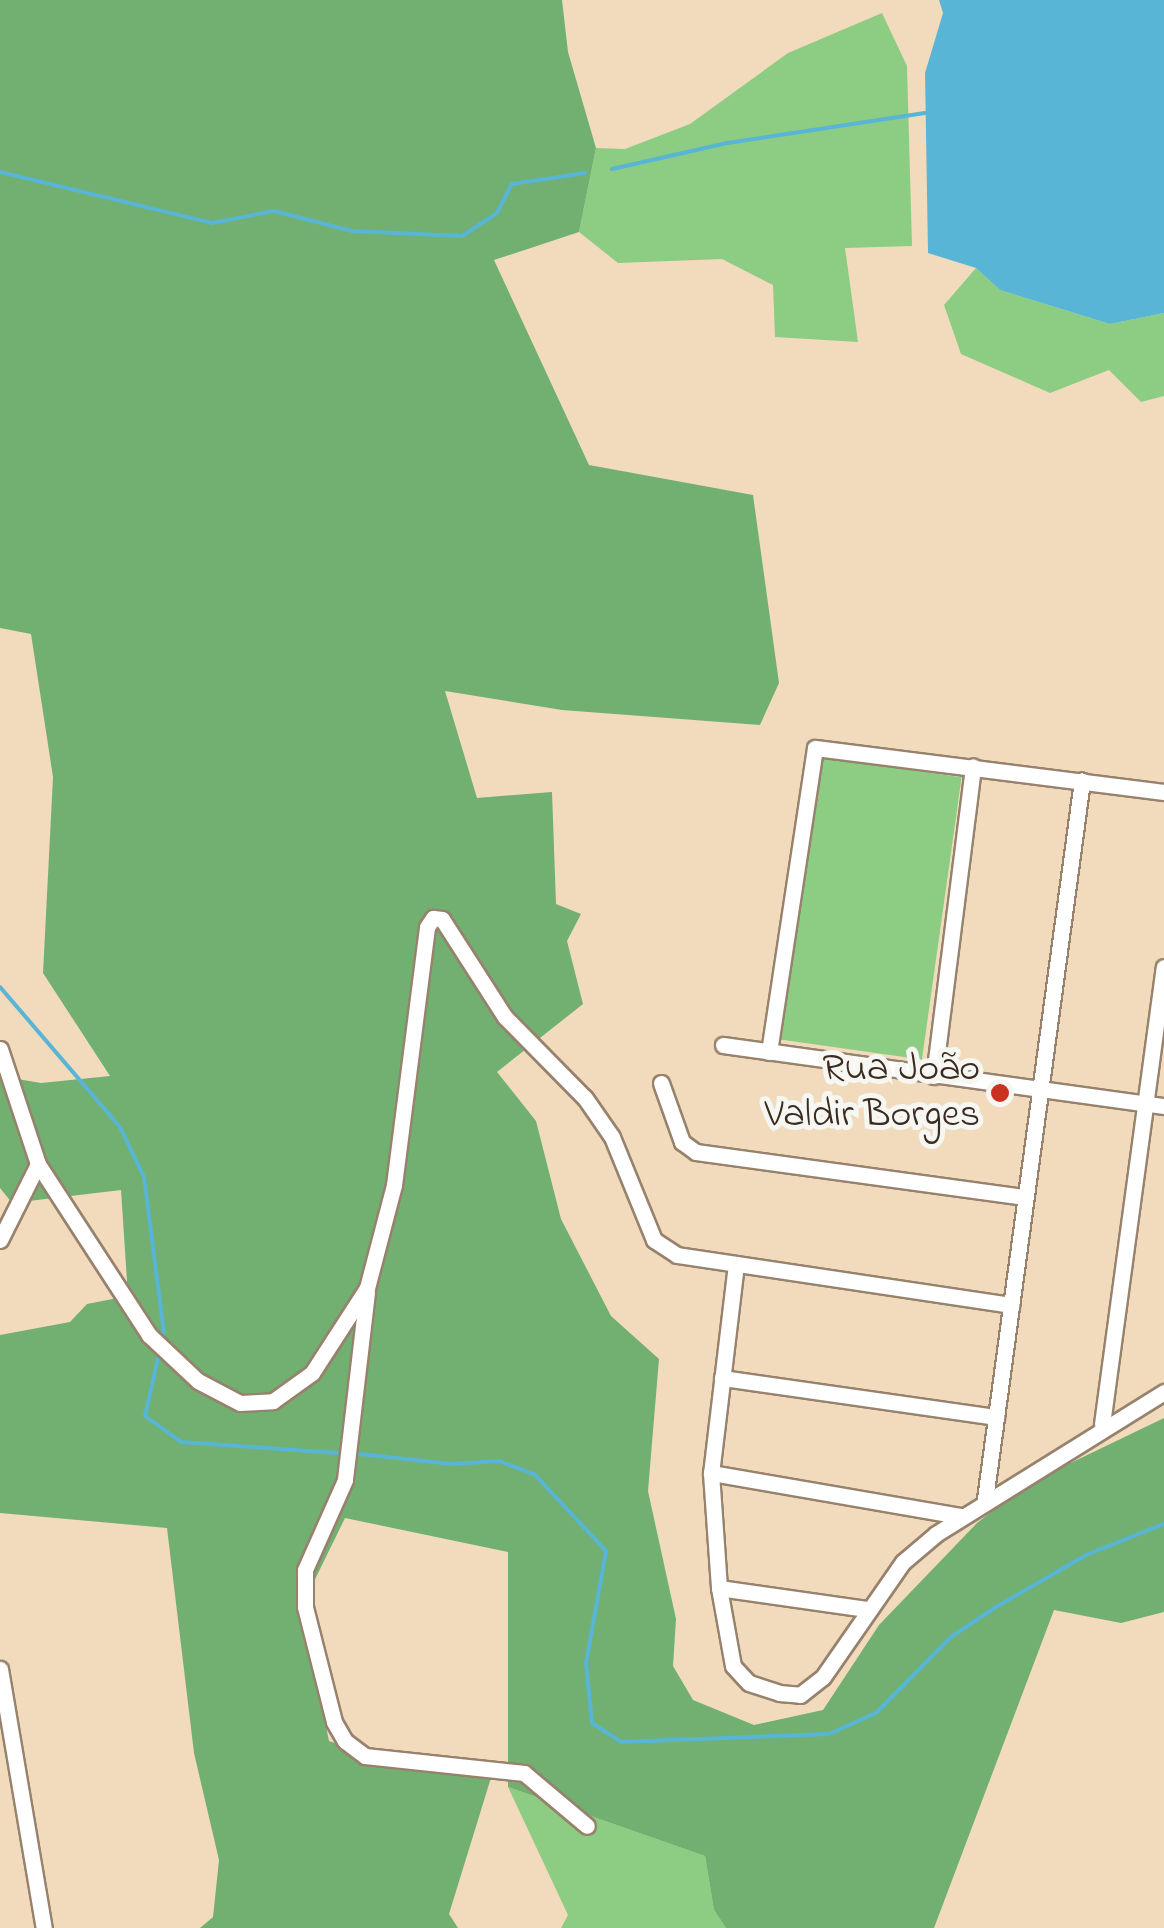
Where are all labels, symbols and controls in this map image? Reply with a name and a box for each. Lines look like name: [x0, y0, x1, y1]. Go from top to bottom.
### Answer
place label: Rua João Valdir Borges: [764, 1046, 980, 1140]
marker: Rua João Valdir Borges: [989, 1082, 1011, 1104]

